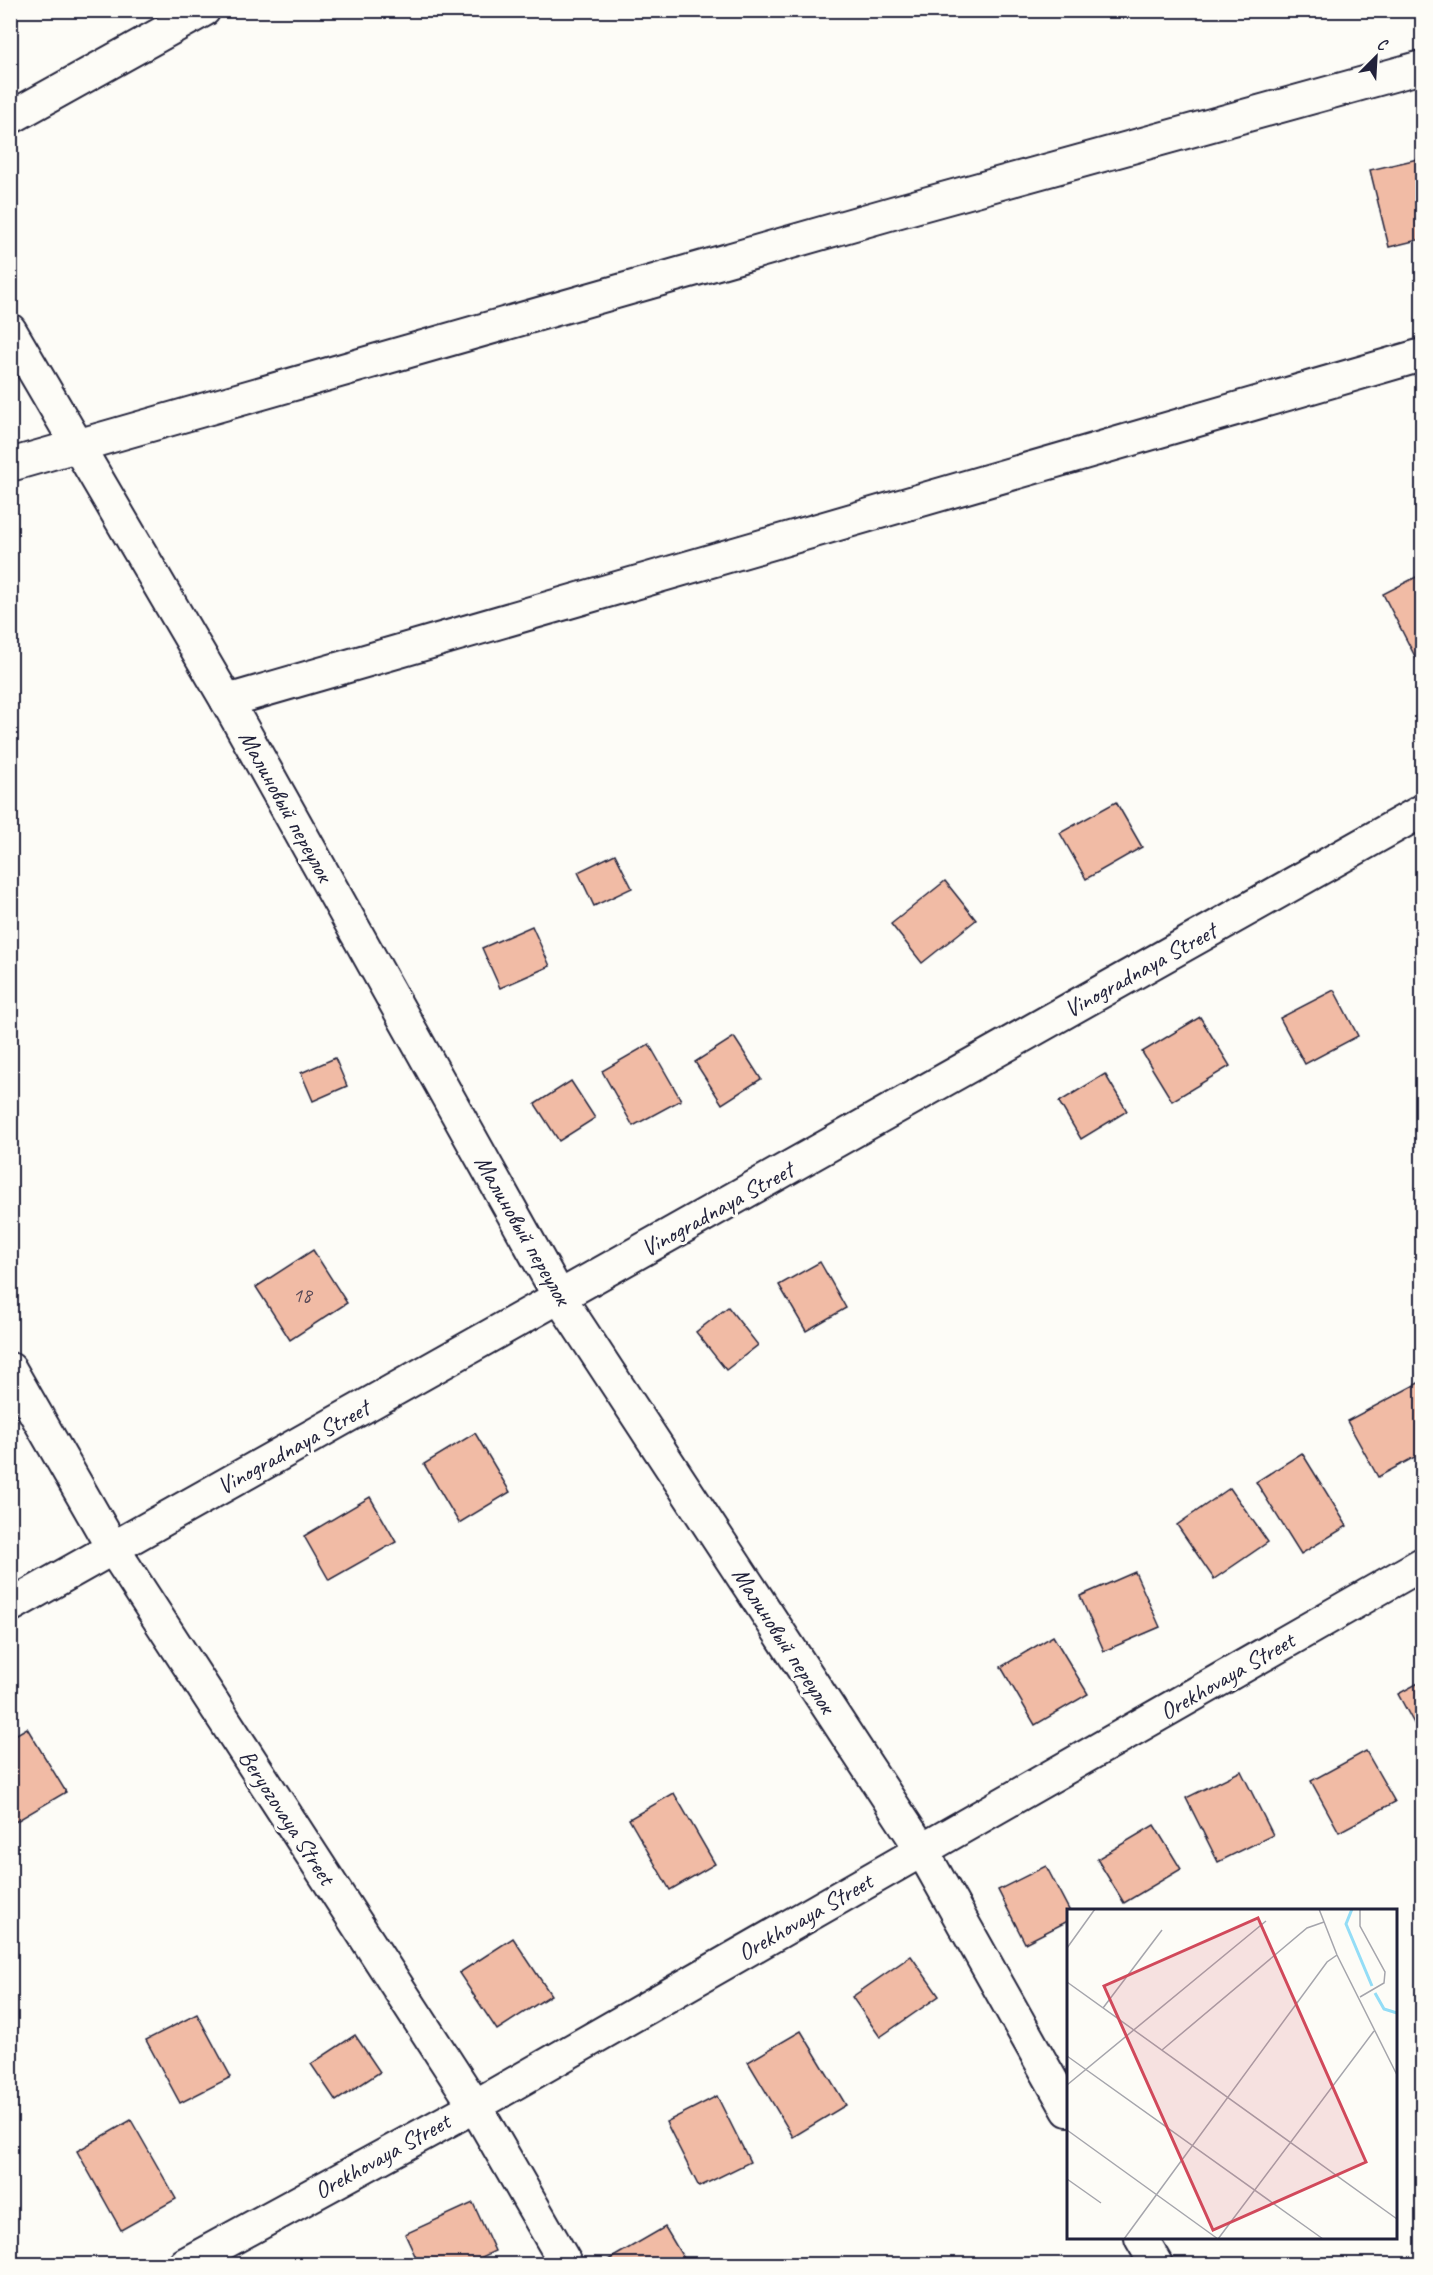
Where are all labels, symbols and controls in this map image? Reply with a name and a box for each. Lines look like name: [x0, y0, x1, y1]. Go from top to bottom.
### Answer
north arrow: [1346, 27, 1406, 87]
text: С: [1374, 33, 1391, 56]
street label: Малиновый переулок: [232, 725, 341, 889]
street label: Vinogradnaya Street: [1059, 914, 1224, 1024]
street label: Малиновый переулок: [468, 1150, 579, 1312]
street label: Vinogradnaya Street: [636, 1153, 801, 1263]
house number: 18: [293, 1282, 314, 1308]
street label: Vinogradnaya Street: [212, 1391, 377, 1501]
street label: Малиновый переулок: [726, 1561, 844, 1720]
street label: Orekhovaya Street: [1154, 1624, 1301, 1727]
street label: Beryozovaya Street: [232, 1744, 343, 1892]
street label: Orekhovaya Street: [732, 1865, 879, 1968]
inset map: [1067, 1909, 1397, 2239]
street label: Orekhovaya Street: [309, 2105, 457, 2206]

